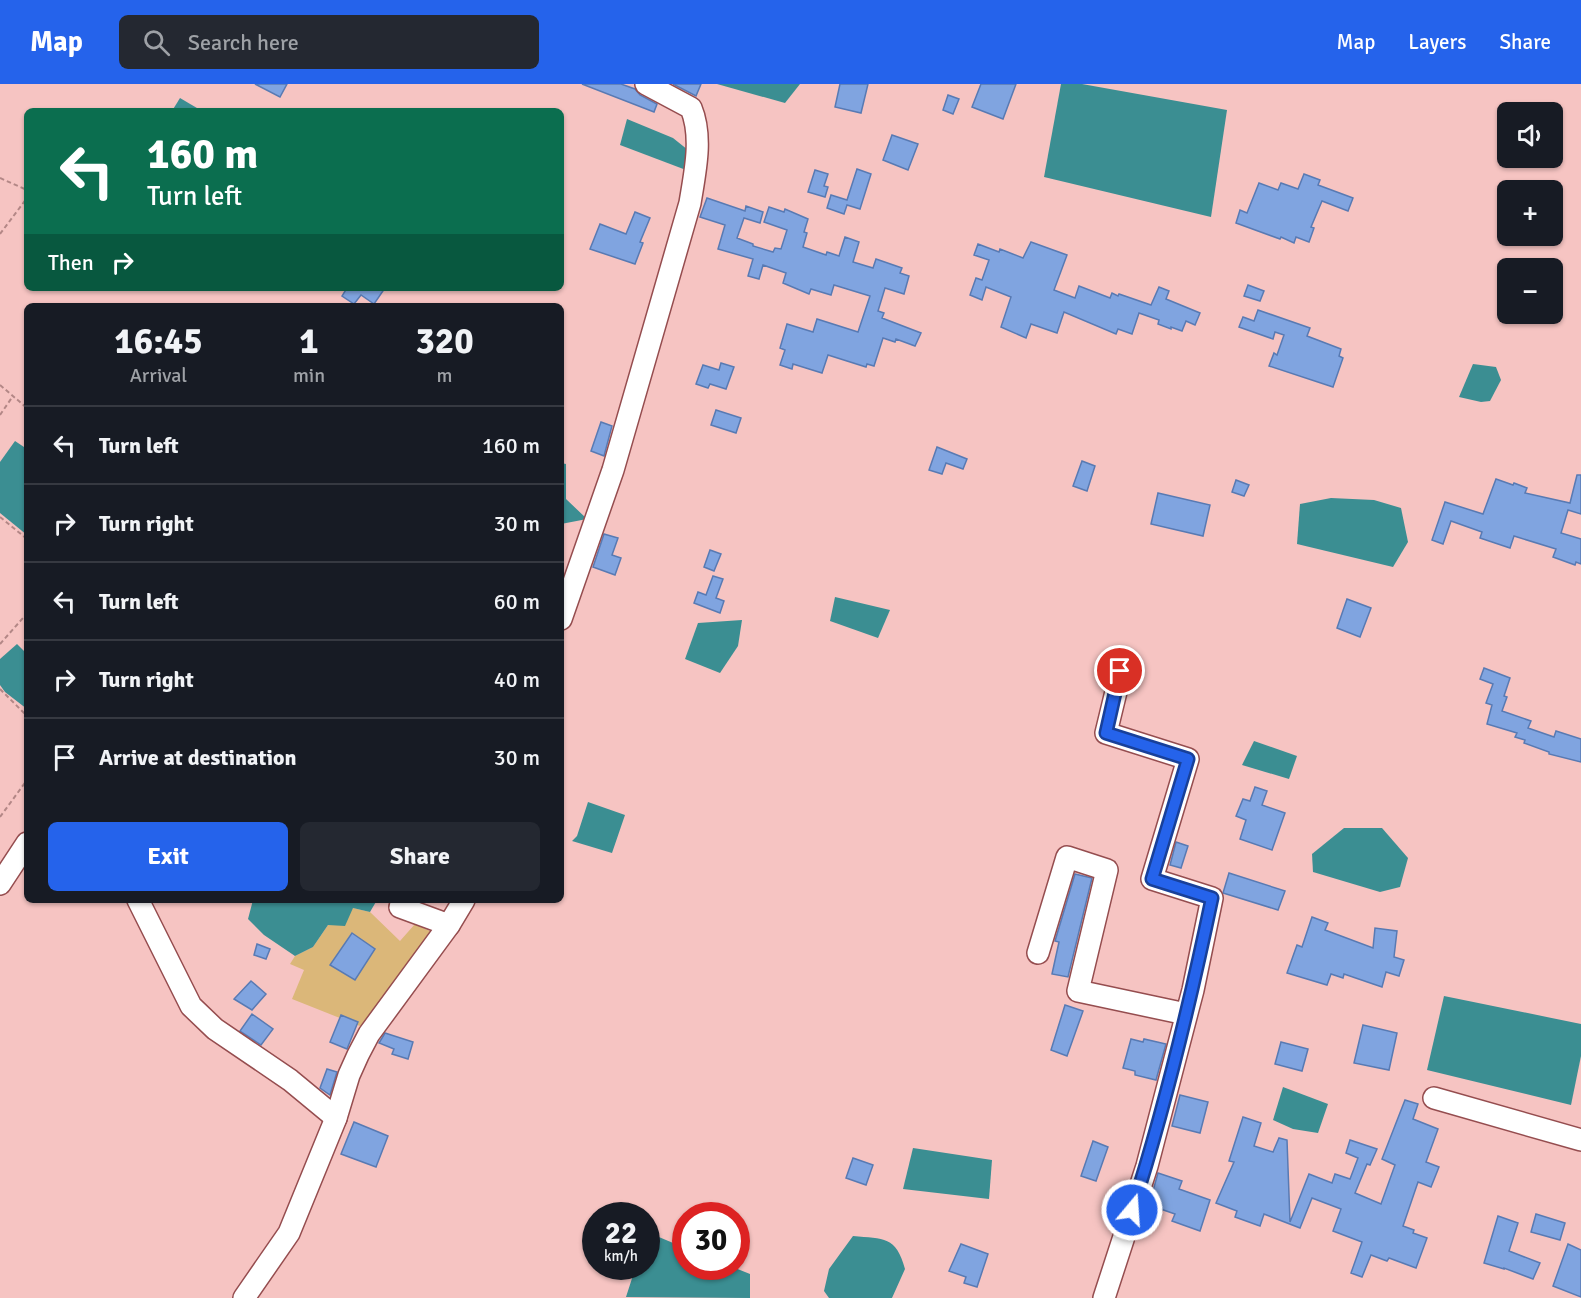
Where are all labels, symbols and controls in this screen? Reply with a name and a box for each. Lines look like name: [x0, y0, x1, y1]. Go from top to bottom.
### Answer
search box: [119, 15, 539, 69]
text: Map: [30, 25, 83, 59]
icon: search: [140, 26, 173, 59]
text: Search here: [188, 29, 299, 56]
text: Map: [1337, 29, 1375, 55]
text: Layers: [1408, 29, 1466, 55]
text: Share: [1499, 29, 1551, 55]
map controls: [1497, 102, 1563, 324]
button: sound: [1497, 102, 1563, 168]
text: 160 m: [147, 129, 258, 180]
icon: left: [48, 132, 126, 210]
text: Turn left: [147, 180, 242, 213]
button: +: [1497, 180, 1563, 246]
icon: right: [106, 246, 139, 279]
text: Then: [48, 249, 94, 276]
button: −: [1497, 258, 1563, 324]
text: 16:45: [114, 319, 203, 364]
text: 1: [299, 319, 319, 364]
text: 320: [415, 319, 474, 364]
text: Arrival: [130, 363, 187, 388]
text: min: [293, 363, 325, 388]
text: m: [437, 363, 453, 388]
icon: left: [48, 429, 81, 462]
text: Turn left: [99, 432, 179, 459]
text: 160 m: [482, 432, 540, 459]
icon: right: [48, 507, 81, 540]
text: Turn right: [99, 510, 194, 537]
text: 30 m: [494, 510, 540, 537]
icon: left: [48, 585, 81, 618]
text: Turn left: [99, 588, 179, 615]
text: 60 m: [494, 588, 540, 615]
pin: [1094, 645, 1145, 696]
icon: arrive: [1103, 654, 1136, 687]
icon: right: [48, 663, 81, 696]
text: Turn right: [99, 666, 194, 693]
text: 40 m: [494, 666, 540, 693]
icon: arrive: [48, 741, 81, 774]
text: Arrive at destination: [99, 744, 296, 771]
text: 30 m: [494, 744, 540, 771]
button: Exit: [48, 822, 288, 891]
button: Share: [300, 822, 540, 891]
position arrow: [1100, 1178, 1164, 1242]
speed limit sign: 30: [672, 1202, 750, 1280]
text: 22: [605, 1215, 637, 1252]
text: km/h: [604, 1247, 638, 1265]

